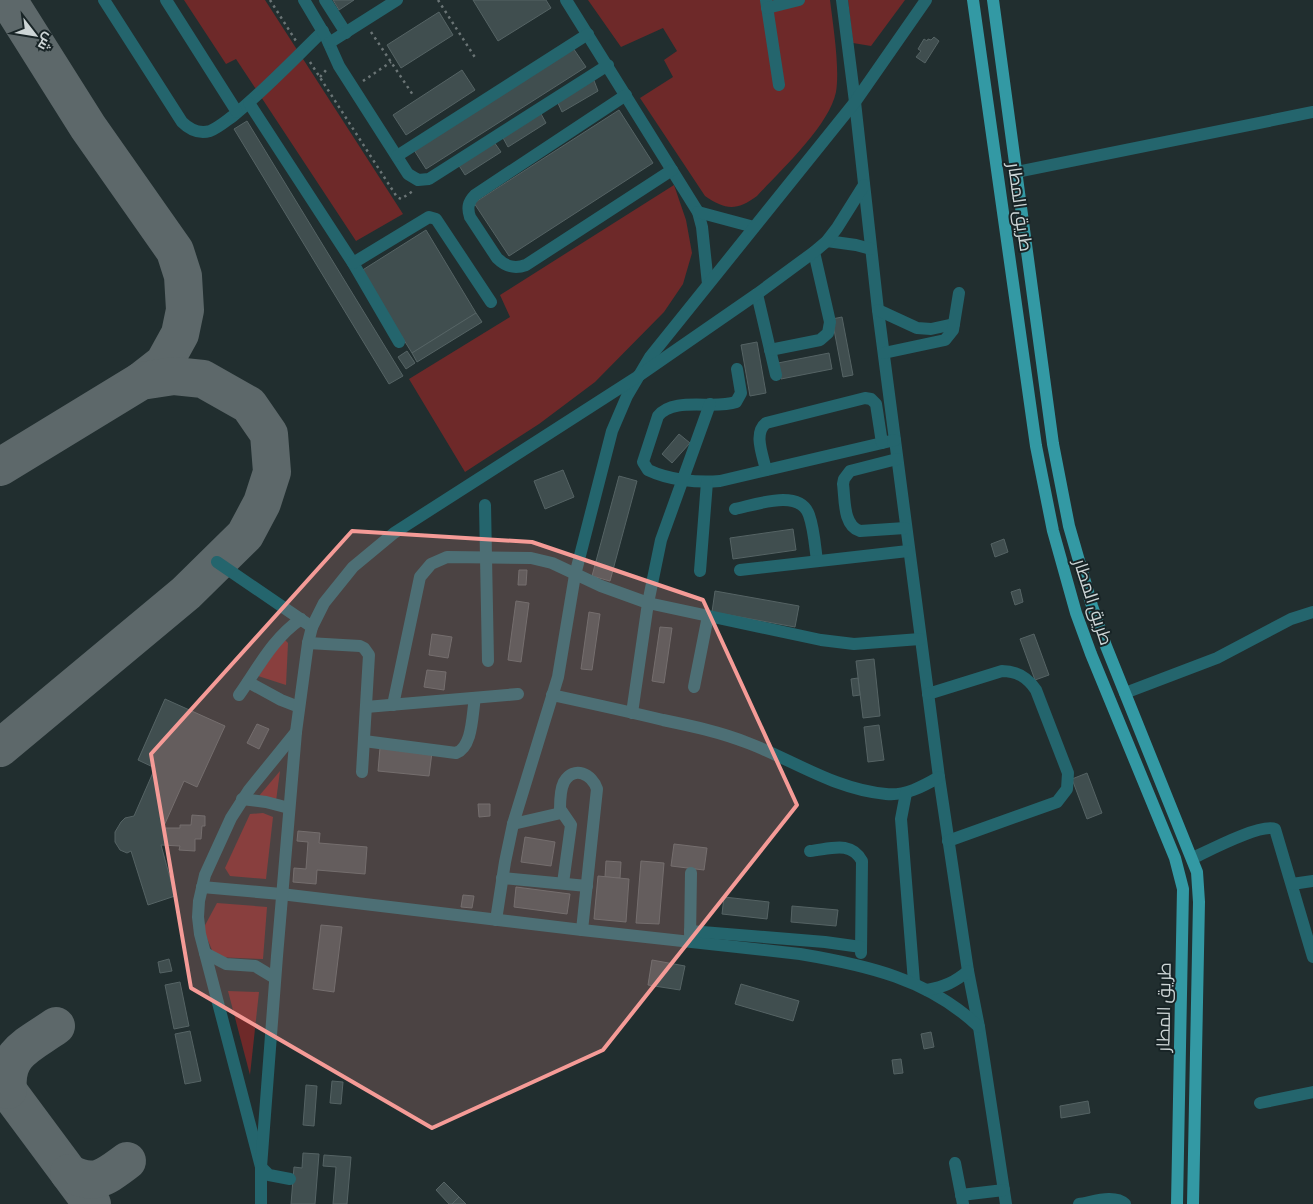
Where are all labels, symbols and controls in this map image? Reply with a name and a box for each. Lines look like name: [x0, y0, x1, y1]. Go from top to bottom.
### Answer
north arrow: [10, 10, 60, 60]
text: ش: [34, 29, 58, 54]
street label: طريق المطار: [1002, 161, 1034, 253]
street label: طريق المطار: [1067, 556, 1114, 648]
street label: طريق المطار: [1155, 962, 1177, 1053]

